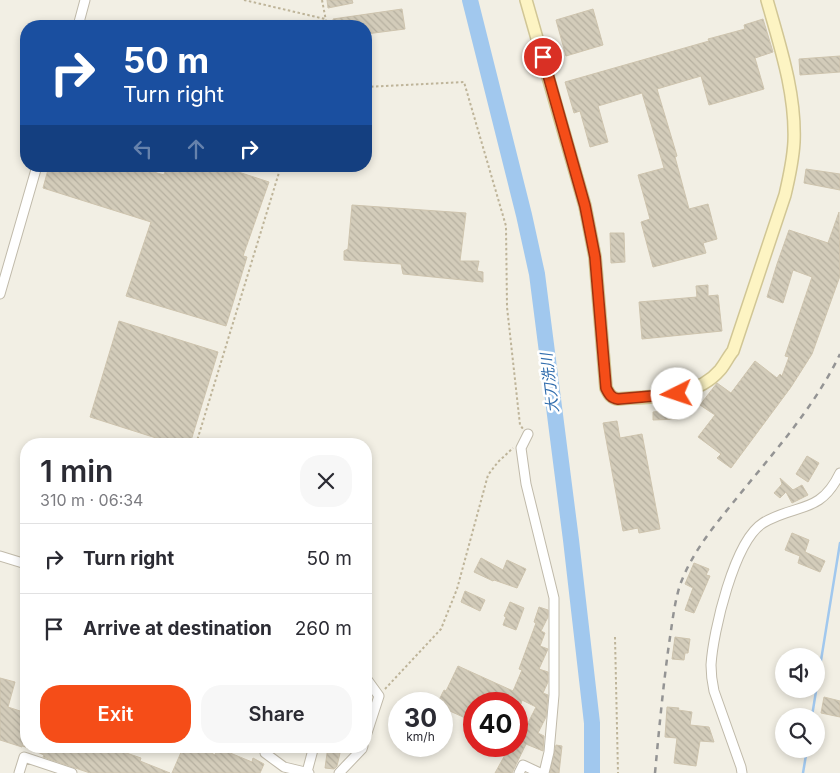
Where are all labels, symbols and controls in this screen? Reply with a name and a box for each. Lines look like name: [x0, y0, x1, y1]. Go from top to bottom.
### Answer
pin: [522, 36, 564, 78]
text: 50 m: [123, 39, 209, 81]
icon: right: [40, 40, 105, 105]
icon: arrive: [529, 43, 557, 71]
text: Turn right: [123, 81, 224, 107]
icon: left: [129, 135, 157, 163]
icon: ahead: [182, 135, 210, 163]
icon: right: [235, 135, 263, 163]
water label: 大刀洗川: [536, 350, 563, 414]
position arrow: [650, 367, 702, 419]
text: 1 min: [40, 453, 113, 489]
button: close: [300, 455, 352, 507]
text: 310 m · 06:34: [40, 490, 143, 510]
icon: right: [40, 545, 68, 573]
text: Turn right: [83, 547, 174, 570]
text: 50 m: [306, 547, 352, 570]
icon: arrive: [40, 615, 68, 643]
text: Arrive at destination: [83, 617, 272, 640]
text: 260 m: [295, 617, 352, 640]
map controls: [775, 648, 825, 758]
button: sound: [775, 648, 825, 698]
button: Exit: [40, 685, 191, 743]
button: Share: [201, 685, 352, 743]
speed limit sign: 40: [463, 692, 528, 757]
text: 30: [404, 703, 437, 733]
button: search: [775, 708, 825, 758]
text: km/h: [406, 729, 435, 744]

